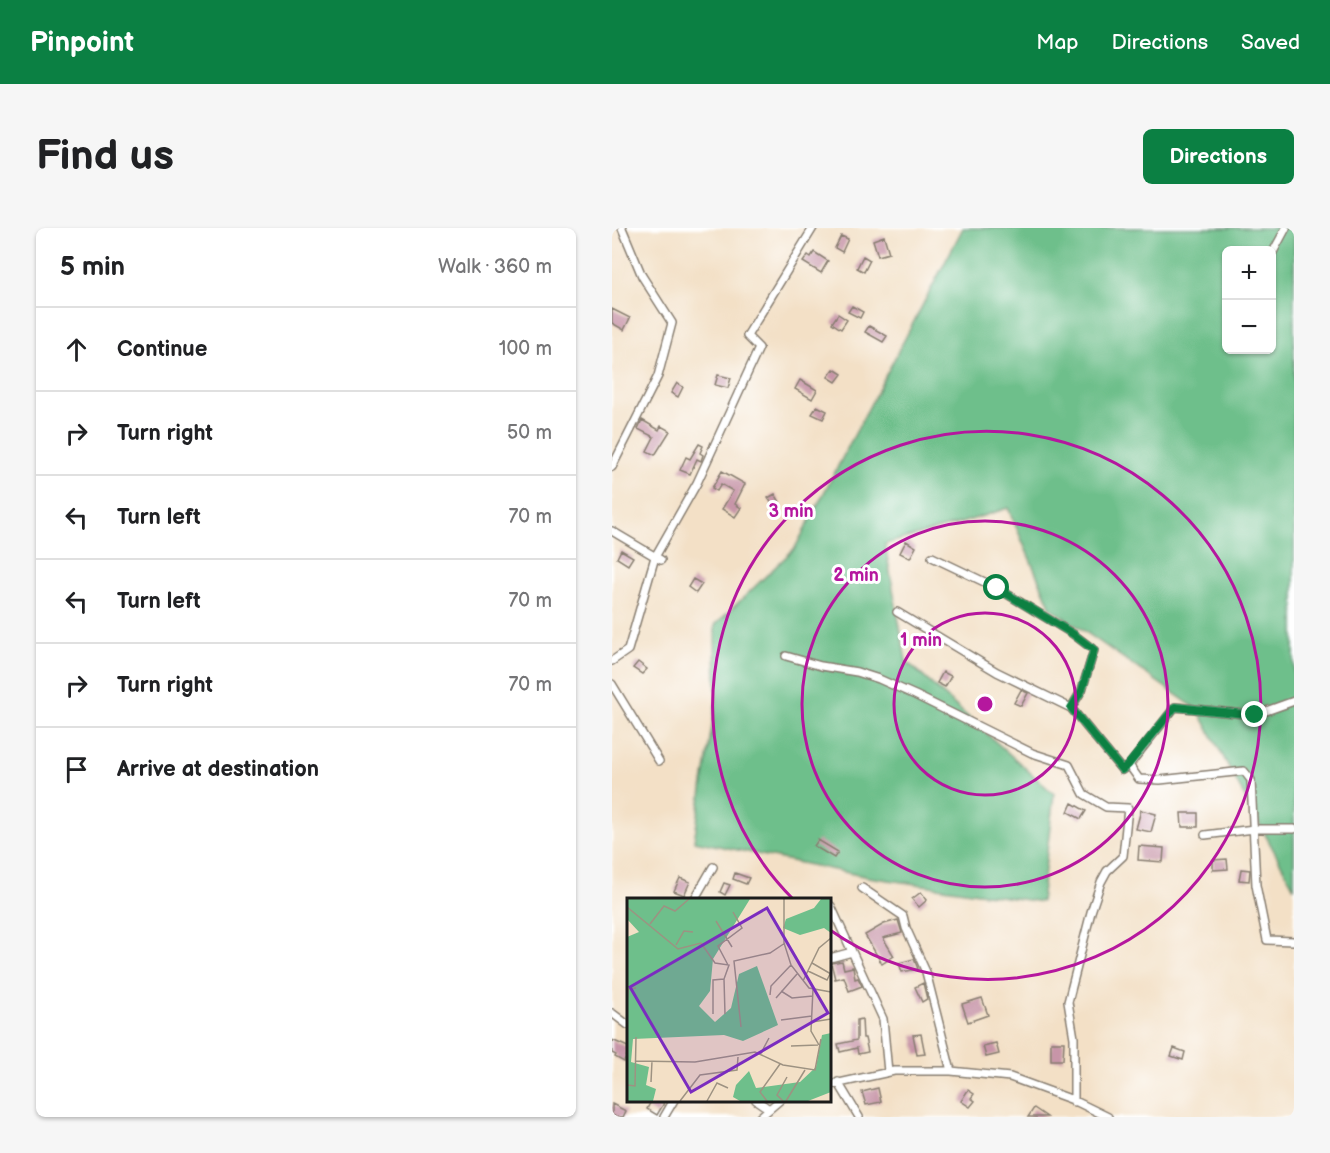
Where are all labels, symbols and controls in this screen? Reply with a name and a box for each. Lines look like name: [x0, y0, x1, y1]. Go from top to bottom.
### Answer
text: Pinpoint: [30, 26, 134, 59]
text: Map: [1036, 30, 1079, 55]
text: Directions: [1112, 30, 1208, 55]
text: Saved: [1241, 30, 1300, 55]
button: Directions: [1143, 129, 1294, 184]
text: Find us: [36, 131, 174, 182]
map controls: [1222, 246, 1276, 354]
button: +: [1222, 246, 1276, 300]
text: 5 min: [60, 252, 125, 283]
text: Walk · 360 m: [438, 255, 552, 279]
button: −: [1222, 300, 1276, 354]
icon: ahead: [60, 333, 93, 366]
text: Continue: [117, 336, 207, 363]
text: 100 m: [499, 337, 552, 361]
icon: right: [60, 417, 93, 450]
text: Turn right: [117, 420, 213, 447]
text: 50 m: [507, 421, 552, 445]
icon: left: [60, 501, 93, 534]
text: 3 min: [768, 501, 814, 522]
text: Turn left: [117, 504, 201, 531]
text: 70 m: [508, 505, 552, 529]
text: 2 min: [833, 565, 879, 586]
route start: [983, 574, 1009, 600]
icon: left: [60, 585, 93, 618]
text: Turn left: [117, 588, 201, 615]
text: 70 m: [508, 589, 552, 613]
text: 1 min: [900, 630, 942, 651]
icon: right: [60, 669, 93, 702]
text: Turn right: [117, 672, 213, 699]
text: 70 m: [508, 673, 552, 697]
centre of rings: [975, 694, 995, 714]
route end: [1241, 701, 1267, 727]
icon: arrive: [60, 753, 93, 786]
text: Arrive at destination: [117, 756, 319, 783]
inset map: [627, 898, 831, 1102]

